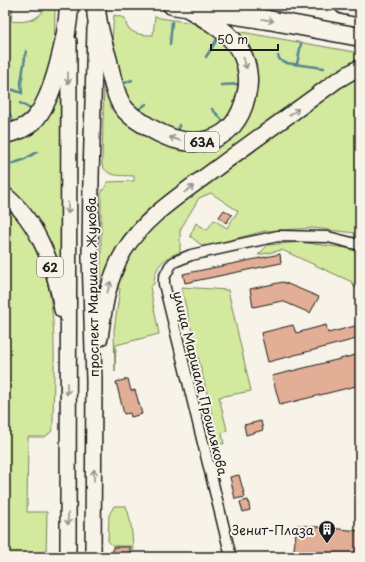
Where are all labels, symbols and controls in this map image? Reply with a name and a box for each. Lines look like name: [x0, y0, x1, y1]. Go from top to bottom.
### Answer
one-way arrow: [261, 16, 274, 24]
scale bar: [211, 26, 278, 52]
text: 50 m: [217, 30, 248, 48]
one-way arrow: [242, 56, 249, 69]
one-way arrow: [64, 71, 72, 84]
one-way arrow: [288, 108, 299, 116]
road number: 63A: [185, 132, 219, 152]
one-way arrow: [169, 135, 182, 142]
one-way arrow: [183, 184, 194, 193]
street label: проспект Маршала Жукова: [81, 196, 103, 377]
one-way arrow: [64, 201, 72, 214]
road number: 62: [37, 257, 63, 277]
one-way arrow: [106, 281, 113, 294]
street label: улица Маршала Прошлякова: [169, 289, 233, 478]
one-way arrow: [63, 382, 71, 395]
one-way arrow: [90, 469, 98, 482]
one-way arrow: [64, 512, 72, 525]
building icon: Зенит-Плаза: [317, 519, 337, 544]
place label: Зенит-Плаза: [232, 520, 315, 539]

